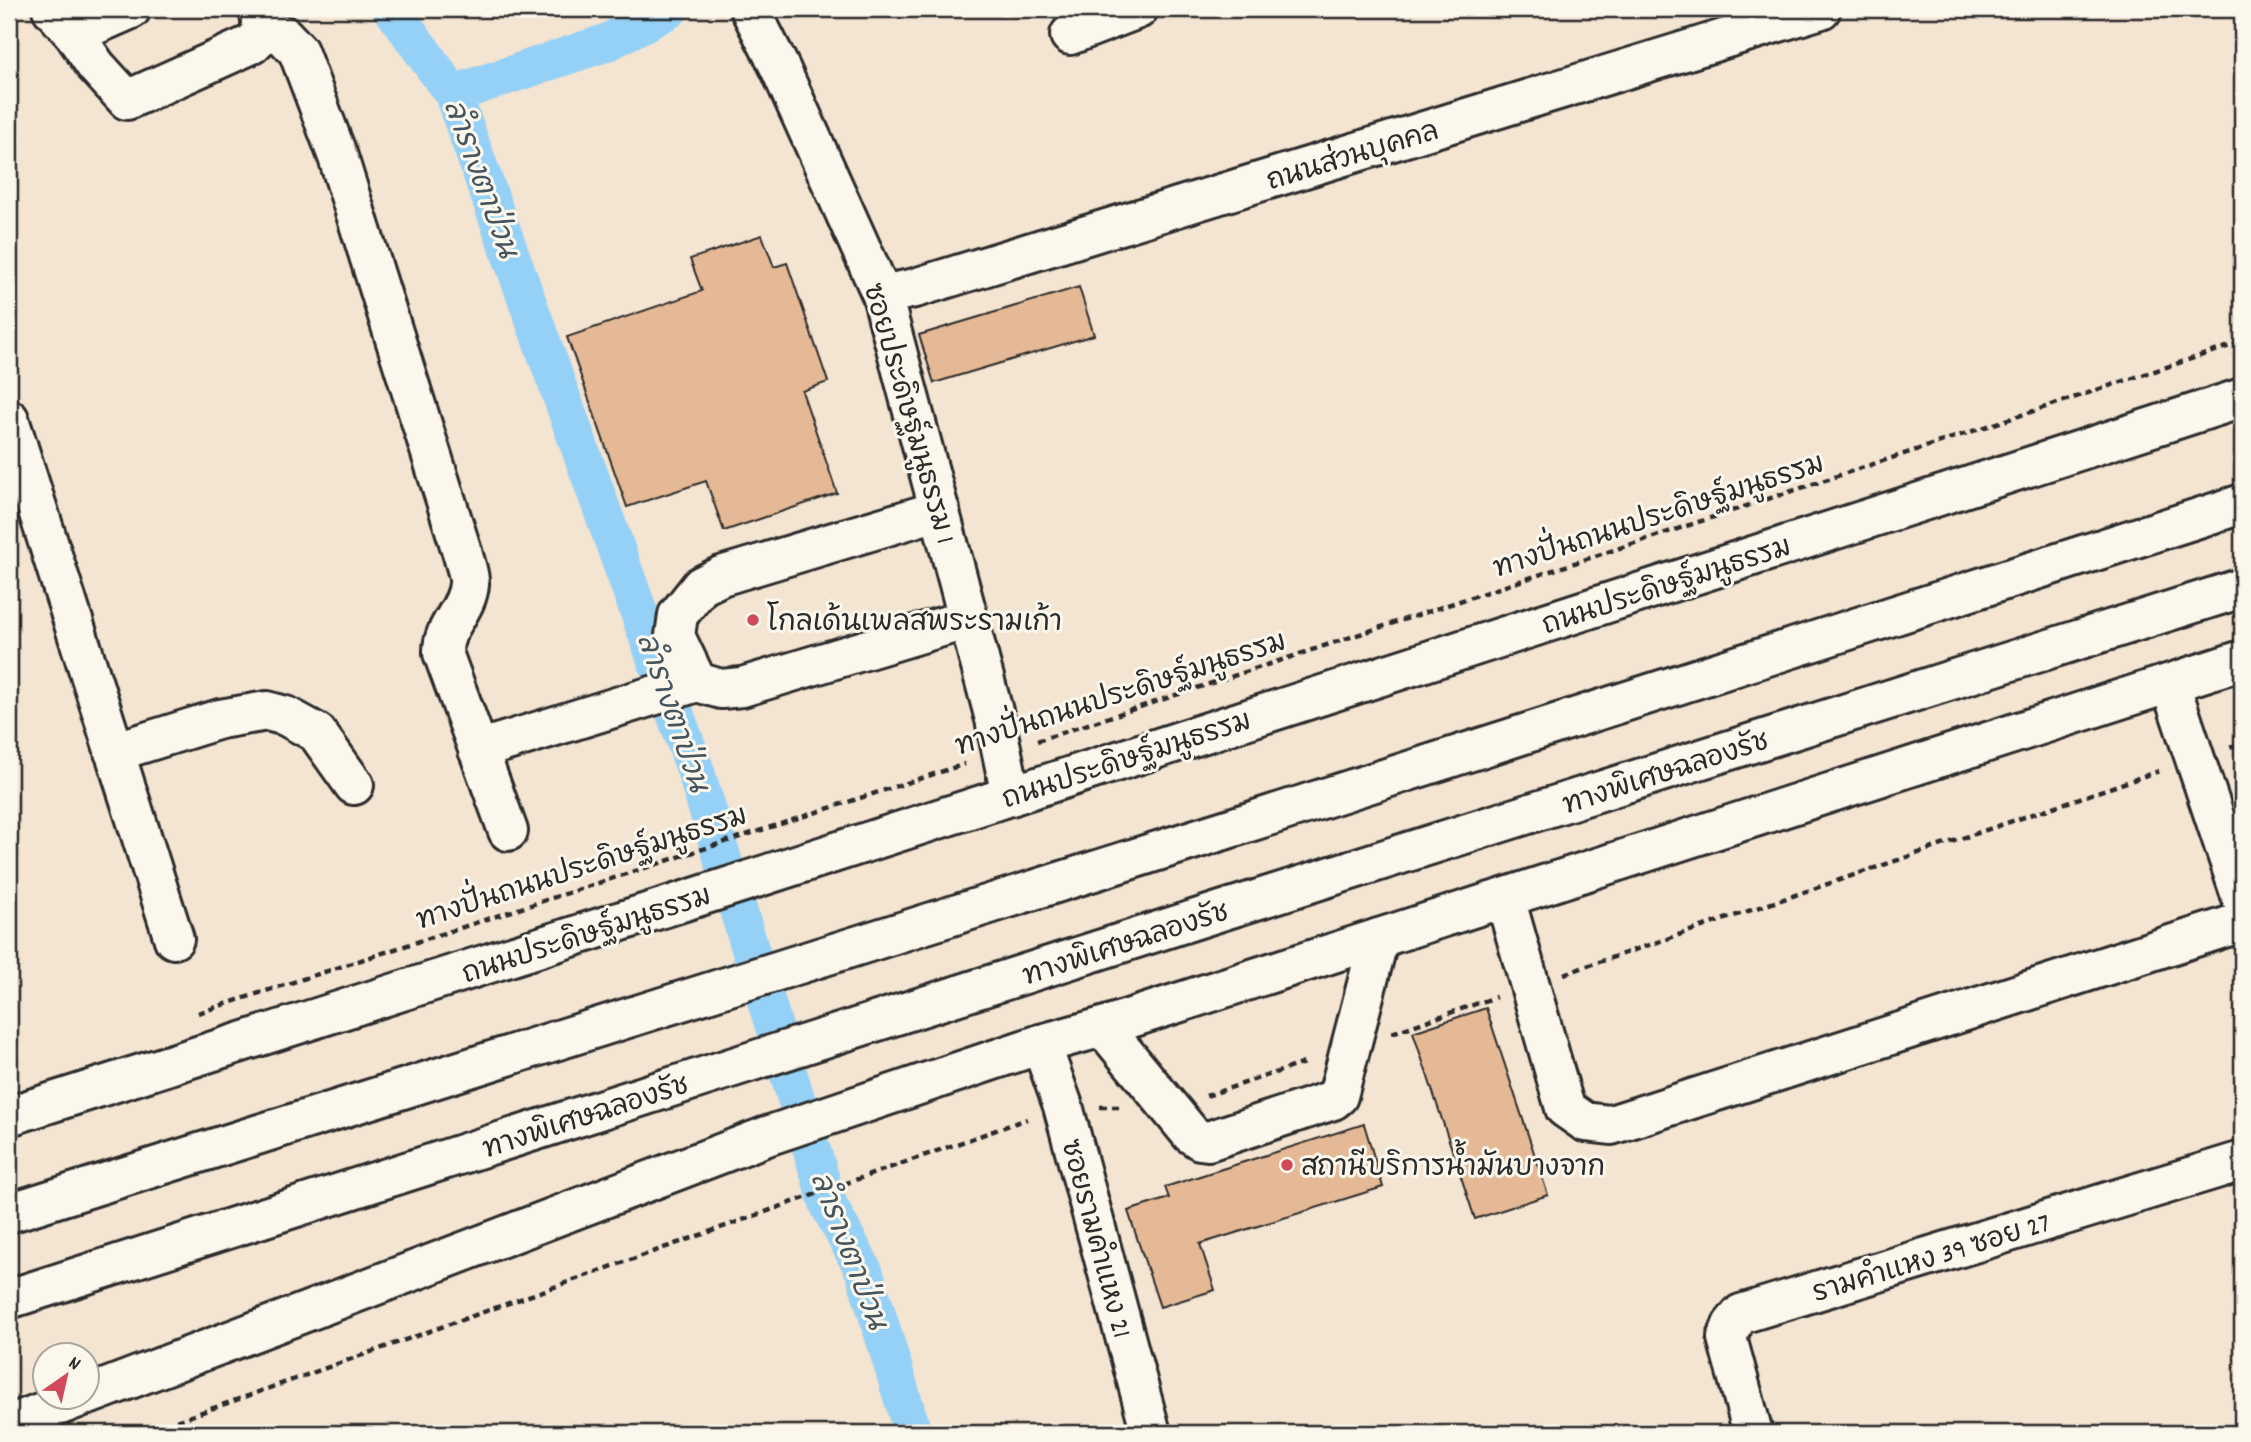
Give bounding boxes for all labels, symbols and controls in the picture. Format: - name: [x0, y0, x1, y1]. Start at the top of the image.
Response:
- water label: ลำรางตาป่วน: [429, 94, 529, 267]
- street label: ถนนส่วนบุคคล: [1262, 111, 1444, 204]
- street label: ซอยประดิษฐ์มนูธรรม 1: [850, 278, 966, 549]
- street label: ทางปั่นถนนประดิษฐ์มนูธรรม: [1486, 437, 1830, 591]
- street label: ถนนประดิษฐ์มนูธรรม: [1537, 526, 1797, 648]
- place label: โกลเด้นเพลสพระรามเก้า: [767, 601, 1062, 645]
- marker: โกลเด้นเพลสพระรามเก้า: [745, 612, 761, 628]
- street label: ทางปั่นถนนประดิษฐ์มนูธรรม: [950, 623, 1290, 761]
- water label: ลำรางตาป่วน: [622, 628, 720, 801]
- street label: ถนนประดิษฐ์มนูธรรม: [997, 702, 1255, 814]
- street label: ทางพิเศษฉลองรัช: [1558, 723, 1775, 828]
- street label: ทางปั่นถนนประดิษฐ์มนูธรรม: [411, 797, 751, 935]
- street label: ถนนประดิษฐ์มนูธรรม: [457, 877, 715, 989]
- street label: ทางพิเศษฉลองรัช: [1018, 894, 1235, 999]
- street label: ทางพิเศษฉลองรัช: [478, 1067, 695, 1172]
- street label: ซอยรามคำแหง 21: [1047, 1135, 1142, 1343]
- place label: สถานีบริการน้ำมันบางจาก: [1301, 1139, 1605, 1190]
- marker: สถานีบริการน้ำมันบางจาก: [1279, 1157, 1295, 1173]
- water label: ลำรางตาป่วน: [796, 1166, 898, 1338]
- street label: รามคำแหง 39 ซอย 27: [1808, 1203, 2056, 1316]
- north arrow: [32, 1340, 102, 1410]
- text: N: [62, 1351, 85, 1379]

